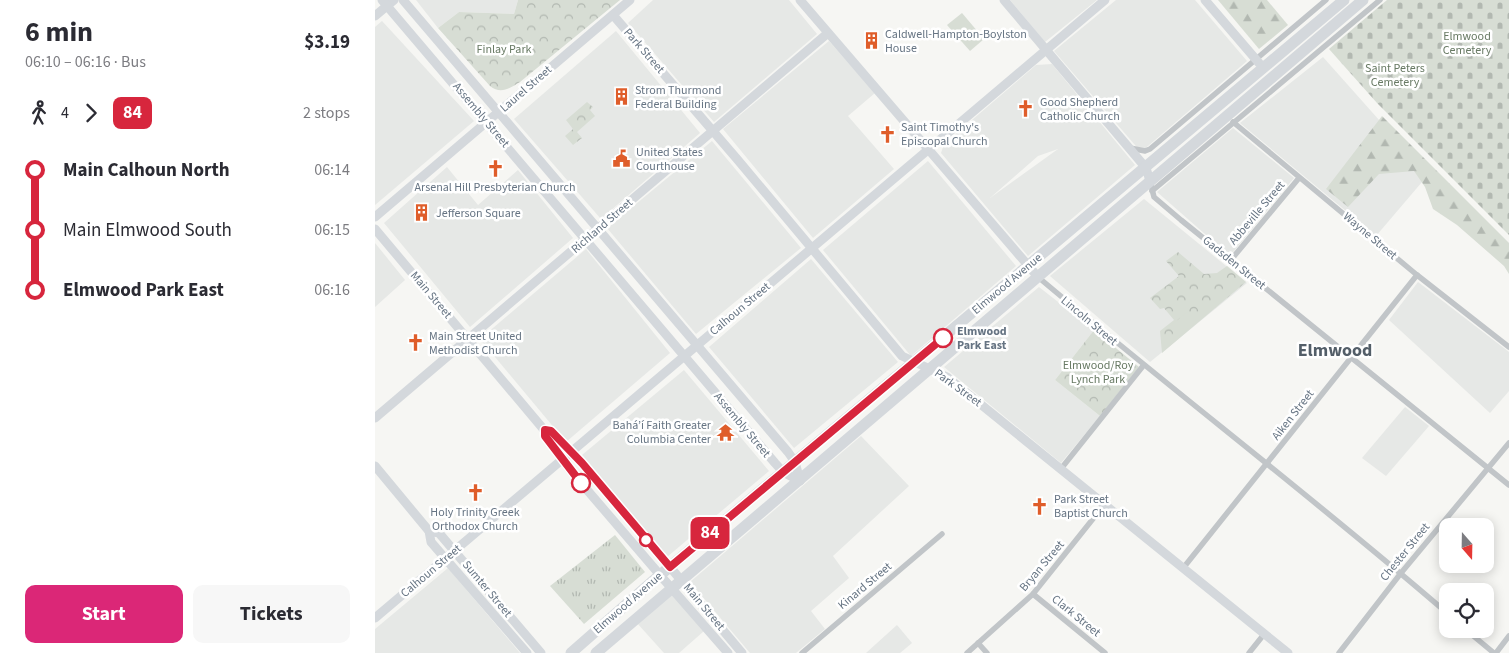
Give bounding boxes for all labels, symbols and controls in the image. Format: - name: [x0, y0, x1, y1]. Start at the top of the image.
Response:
- text: 6 min: [25, 12, 93, 52]
- street label: Park Street: [620, 25, 668, 77]
- place label: Caldwell-Hampton-Boylston House: [885, 26, 1027, 57]
- park label: Elmwood Cemetery: [1443, 28, 1492, 59]
- text: $3.19: [304, 29, 350, 56]
- building icon: Caldwell-Hampton-Boylston House: [861, 31, 881, 51]
- park label: Finlay Park: [477, 41, 532, 58]
- text: 06:10 – 06:16 · Bus: [25, 51, 146, 73]
- park label: Saint Peters Cemetery: [1365, 60, 1425, 91]
- street label: Laurel Street: [496, 62, 556, 116]
- street label: Assembly Street: [449, 79, 513, 151]
- place label: Strom Thurmond Federal Building: [635, 82, 721, 113]
- building icon: Strom Thurmond Federal Building: [611, 87, 631, 107]
- place label: Good Shepherd Catholic Church: [1040, 94, 1120, 125]
- icon: walk: [25, 99, 53, 127]
- icon: forward: [77, 99, 105, 127]
- church icon: Good Shepherd Catholic Church: [1016, 99, 1036, 119]
- text: 84: [123, 100, 142, 125]
- text: 4: [61, 102, 69, 124]
- text: 2 stops: [303, 102, 350, 124]
- place label: Saint Timothy's Episcopal Church: [901, 119, 988, 150]
- church icon: Saint Timothy's Episcopal Church: [877, 124, 897, 144]
- place label: United States Courthouse: [636, 144, 703, 175]
- public building icon: United States Courthouse: [612, 149, 632, 169]
- text: Main Calhoun North: [63, 157, 230, 184]
- church icon: Arsenal Hill Presbyterian Church: [485, 158, 505, 178]
- text: 06:14: [314, 159, 350, 181]
- street label: Abbeville Street: [1225, 177, 1289, 249]
- place label: Arsenal Hill Presbyterian Church: [415, 179, 575, 196]
- street label: Richland Street: [568, 194, 636, 258]
- building icon: Jefferson Square: [412, 203, 432, 223]
- place label: Jefferson Square: [436, 205, 521, 222]
- street label: Wayne Street: [1339, 208, 1401, 264]
- text: Main Elmwood South: [63, 217, 232, 244]
- text: 06:15: [314, 219, 350, 241]
- street label: Gadsden Street: [1199, 232, 1269, 294]
- street label: Elmwood Avenue: [968, 250, 1046, 318]
- street label: Main Street: [406, 268, 456, 322]
- text: Elmwood Park East: [63, 277, 224, 304]
- text: 06:16: [314, 279, 350, 301]
- street label: Calhoun Street: [706, 279, 774, 339]
- street label: Lincoln Street: [1057, 292, 1121, 350]
- place label: Elmwood Park East: [957, 323, 1007, 354]
- place label: Main Street United Methodist Church: [429, 328, 522, 359]
- marker: Elmwood Park East: [933, 328, 953, 348]
- church icon: Main Street United Methodist Church: [405, 333, 425, 353]
- district label: Elmwood: [1298, 338, 1372, 363]
- park label: Elmwood/Roy Lynch Park: [1063, 357, 1134, 388]
- street label: Park Street: [931, 365, 985, 411]
- street label: Aiken Street: [1268, 386, 1318, 444]
- street label: Assembly Street: [710, 389, 774, 461]
- place label: Bahá’í Faith Greater Columbia Center: [613, 417, 712, 448]
- temple icon: Bahá’í Faith Greater Columbia Center: [715, 422, 735, 442]
- unlabelled marker: [571, 473, 591, 493]
- church icon: Holy Trinity Greek Orthodox Church: [465, 483, 485, 503]
- place label: Park Street Baptist Church: [1054, 491, 1128, 522]
- church icon: Park Street Baptist Church: [1030, 496, 1050, 516]
- place label: Holy Trinity Greek Orthodox Church: [430, 504, 520, 535]
- line badge: 84: [687, 517, 733, 549]
- north arrow: [1439, 518, 1494, 572]
- map controls: [1439, 518, 1494, 638]
- street label: Chester Street: [1376, 519, 1434, 585]
- text: 84: [700, 520, 720, 545]
- unlabelled marker: [639, 533, 653, 547]
- street label: Bryan Street: [1016, 537, 1068, 595]
- street label: Calhoun Street: [397, 541, 465, 601]
- street label: Sumter Street: [458, 557, 516, 621]
- street label: Kinard Street: [834, 558, 896, 614]
- street label: Elmwood Avenue: [590, 568, 666, 638]
- street label: Main Street: [679, 580, 729, 634]
- button: locate: [1439, 583, 1494, 638]
- button: Start: [25, 585, 183, 643]
- button: Tickets: [193, 585, 350, 643]
- street label: Clark Street: [1048, 591, 1104, 641]

